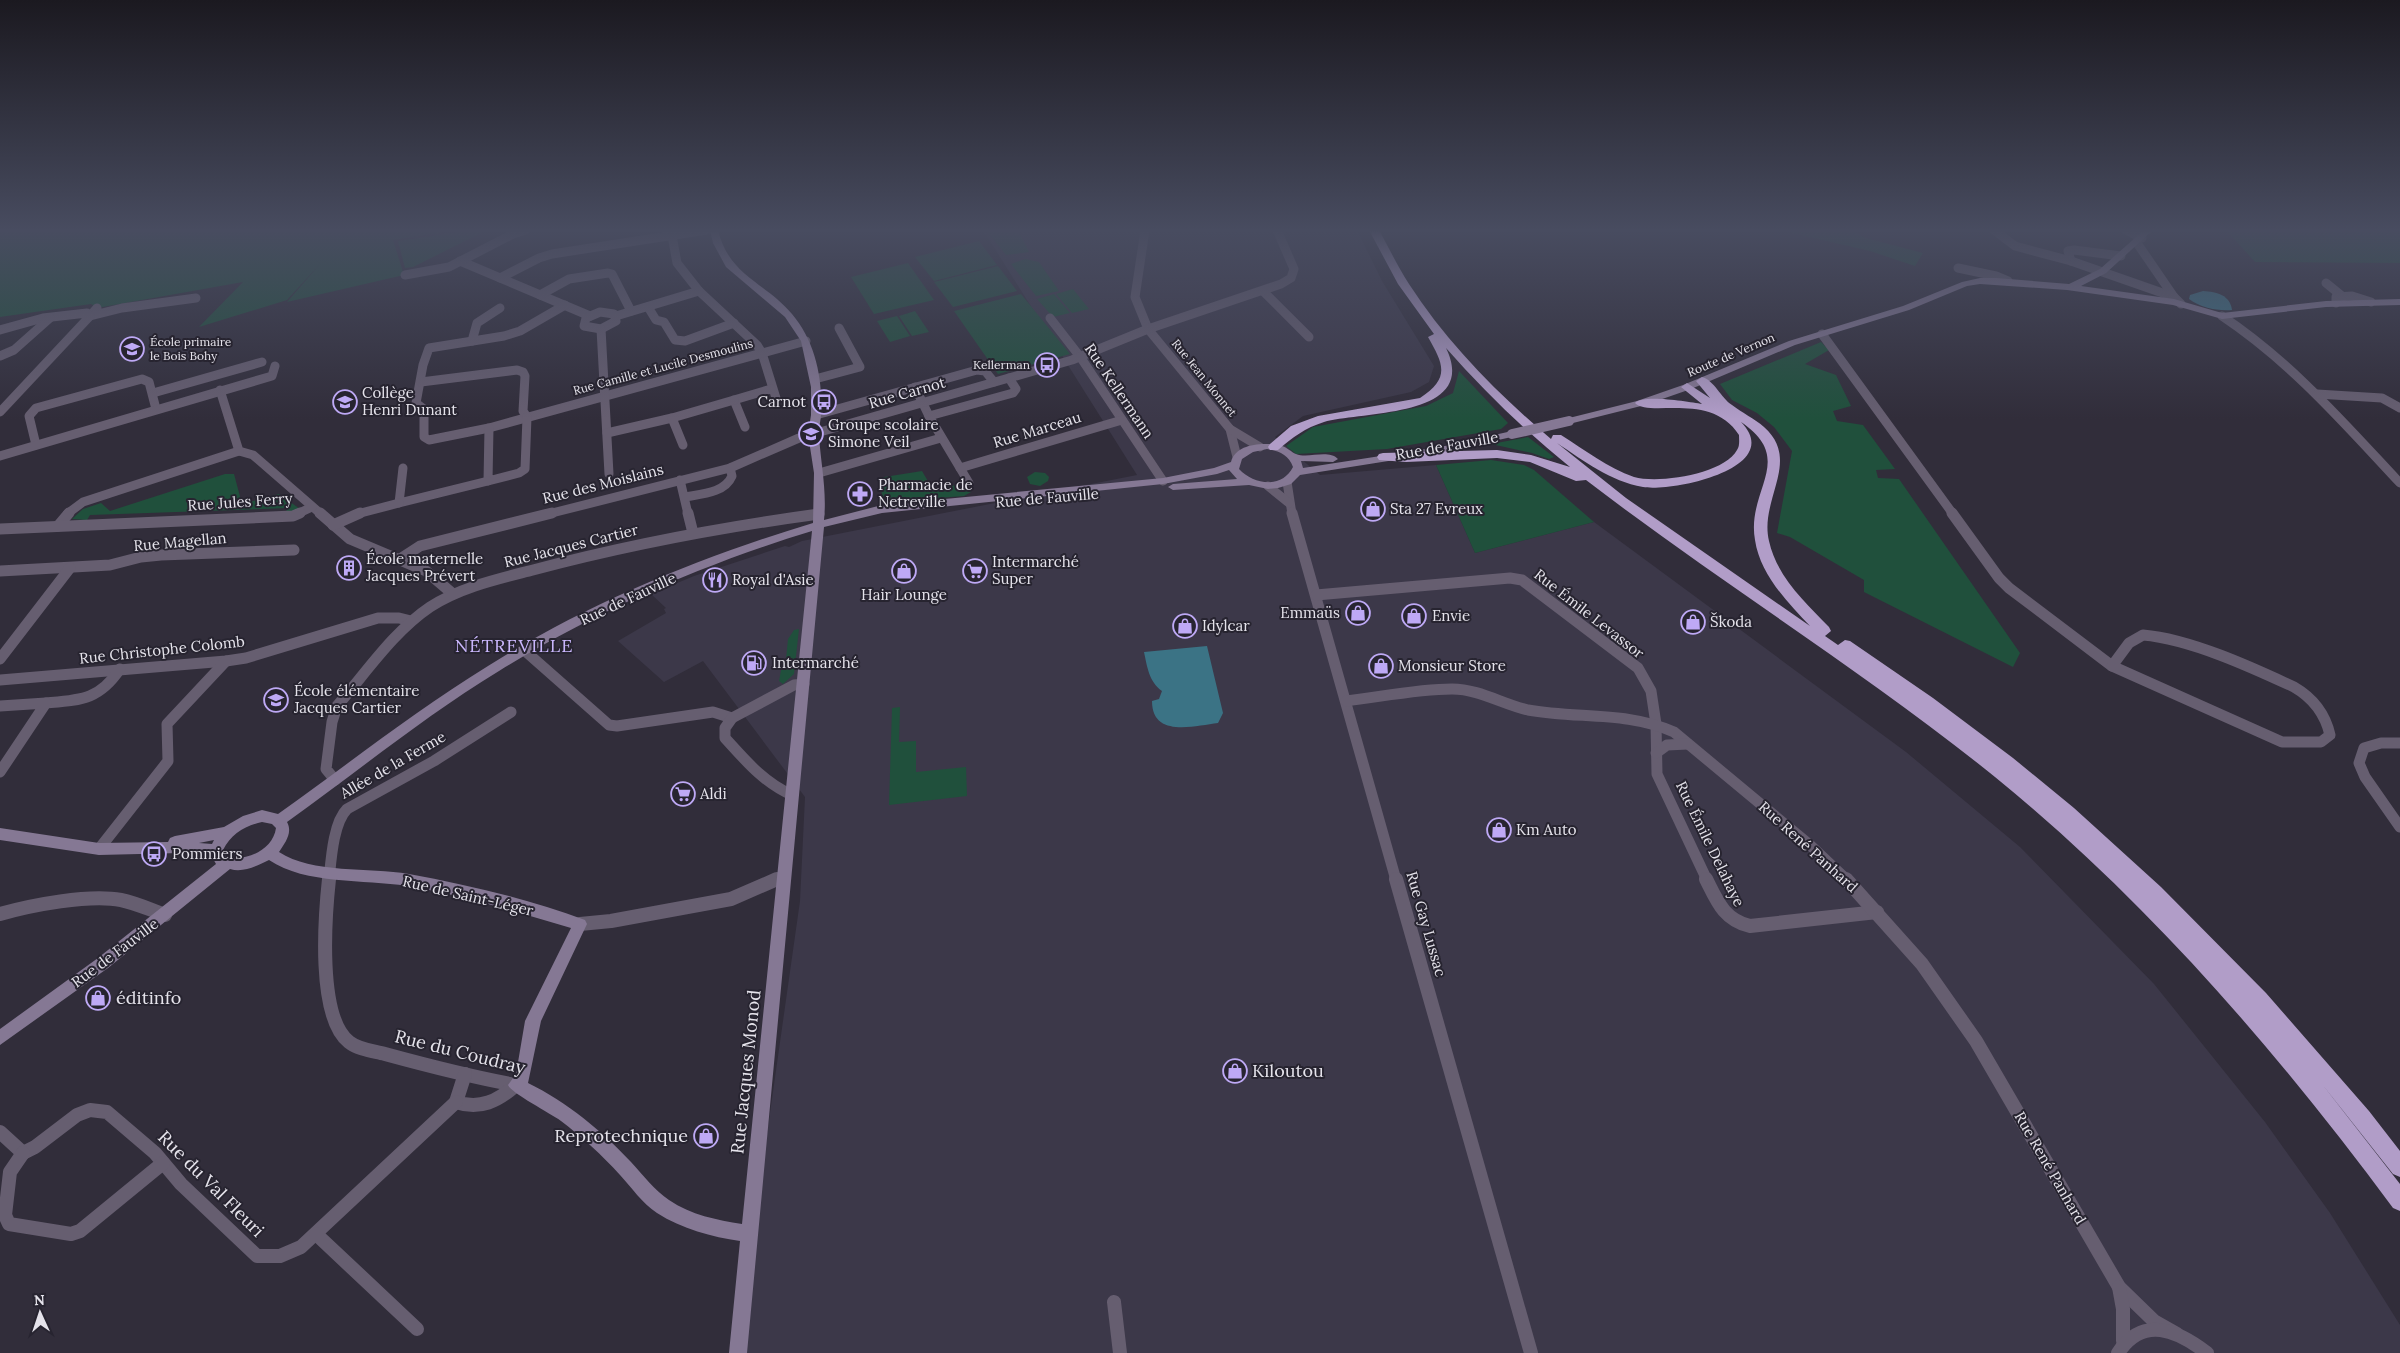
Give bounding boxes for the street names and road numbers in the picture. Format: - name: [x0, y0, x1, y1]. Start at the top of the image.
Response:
- street label: Route de Vernon: [1685, 329, 1777, 380]
- street label: Rue Camille et Lucile Desmoulins: [571, 335, 755, 398]
- street label: Rue Jean Monnet: [1169, 336, 1240, 420]
- street label: Rue Kellermann: [1081, 340, 1158, 442]
- street label: Rue Carnot: [866, 372, 948, 413]
- street label: Rue Marceau: [991, 407, 1083, 452]
- street label: Rue de Fauville: [1394, 427, 1500, 464]
- street label: Rue des Moislains: [540, 459, 665, 508]
- street label: Rue de Fauville: [994, 484, 1099, 511]
- street label: Rue Jules Ferry: [187, 488, 293, 515]
- street label: Rue Jacques Cartier: [502, 520, 640, 571]
- street label: Rue Magellan: [133, 528, 227, 555]
- street label: Rue Émile Levassor: [1530, 565, 1649, 663]
- street label: Rue de Fauville: [577, 568, 679, 629]
- street label: Rue Christophe Colomb: [78, 631, 246, 668]
- street label: Allée de la Ferme: [336, 727, 449, 803]
- street label: Rue Émile Delahaye: [1672, 778, 1749, 910]
- street label: Rue René Panhard: [1755, 797, 1862, 896]
- street label: Rue Gay Lussac: [1402, 869, 1451, 979]
- street label: Rue de Saint-Léger: [401, 871, 536, 920]
- street label: Rue de Fauville: [68, 914, 162, 991]
- street label: Rue Jacques Monod: [725, 989, 766, 1155]
- street label: Rue du Coudray: [392, 1024, 528, 1079]
- street label: Rue René Panhard: [2010, 1108, 2090, 1228]
- street label: Rue du Val Fleuri: [153, 1126, 269, 1242]

